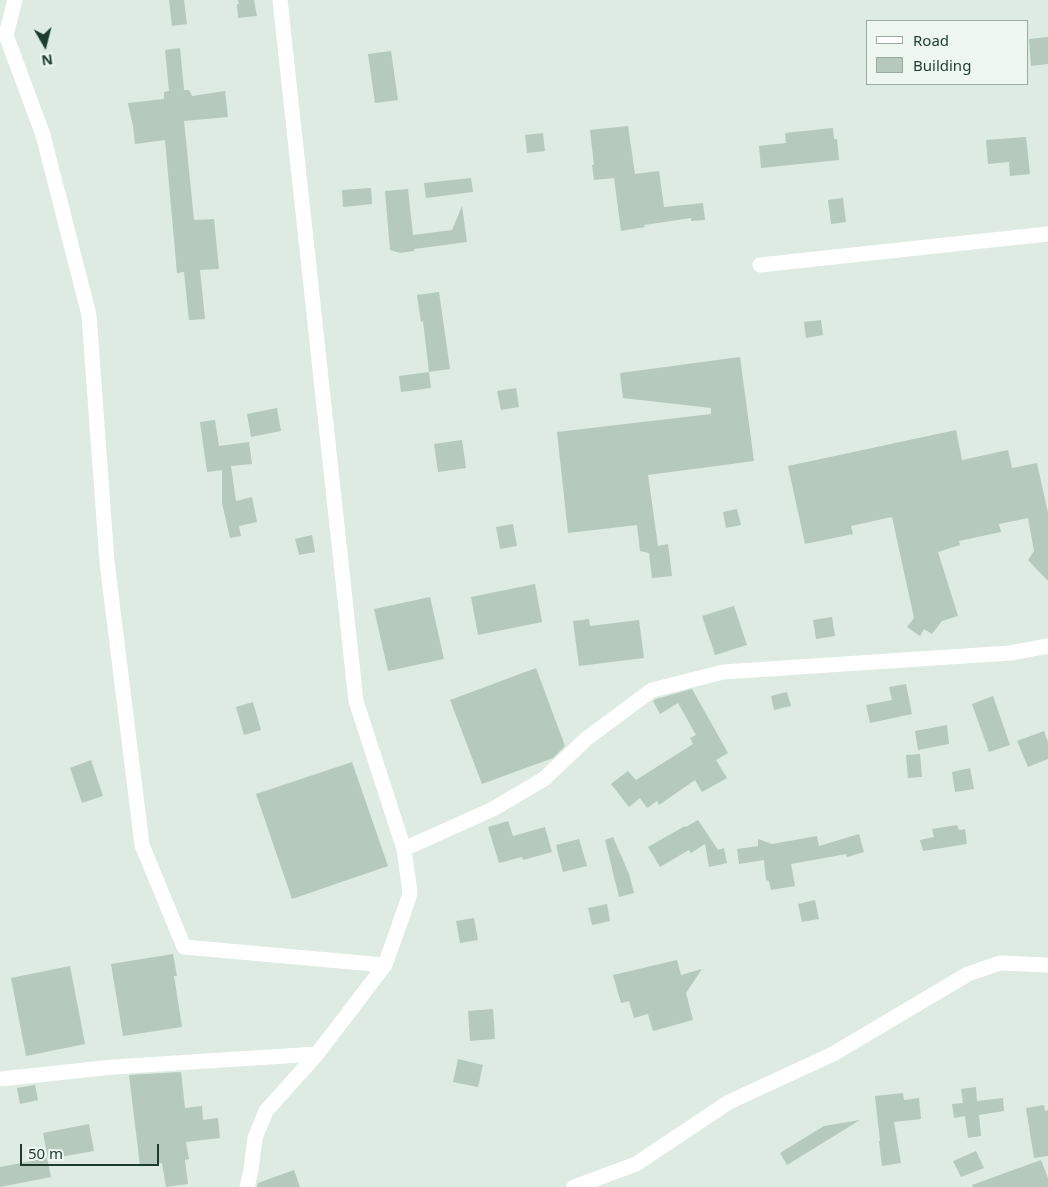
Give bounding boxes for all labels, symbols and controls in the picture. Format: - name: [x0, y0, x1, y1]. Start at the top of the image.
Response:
- north arrow: [20, 20, 70, 70]
- legend: [866, 20, 1028, 85]
- text: Road: [913, 30, 949, 50]
- text: N: [40, 50, 54, 71]
- text: Building: [913, 55, 971, 75]
- scale bar: [22, 1134, 161, 1166]
- text: 50 m: [28, 1143, 63, 1163]

